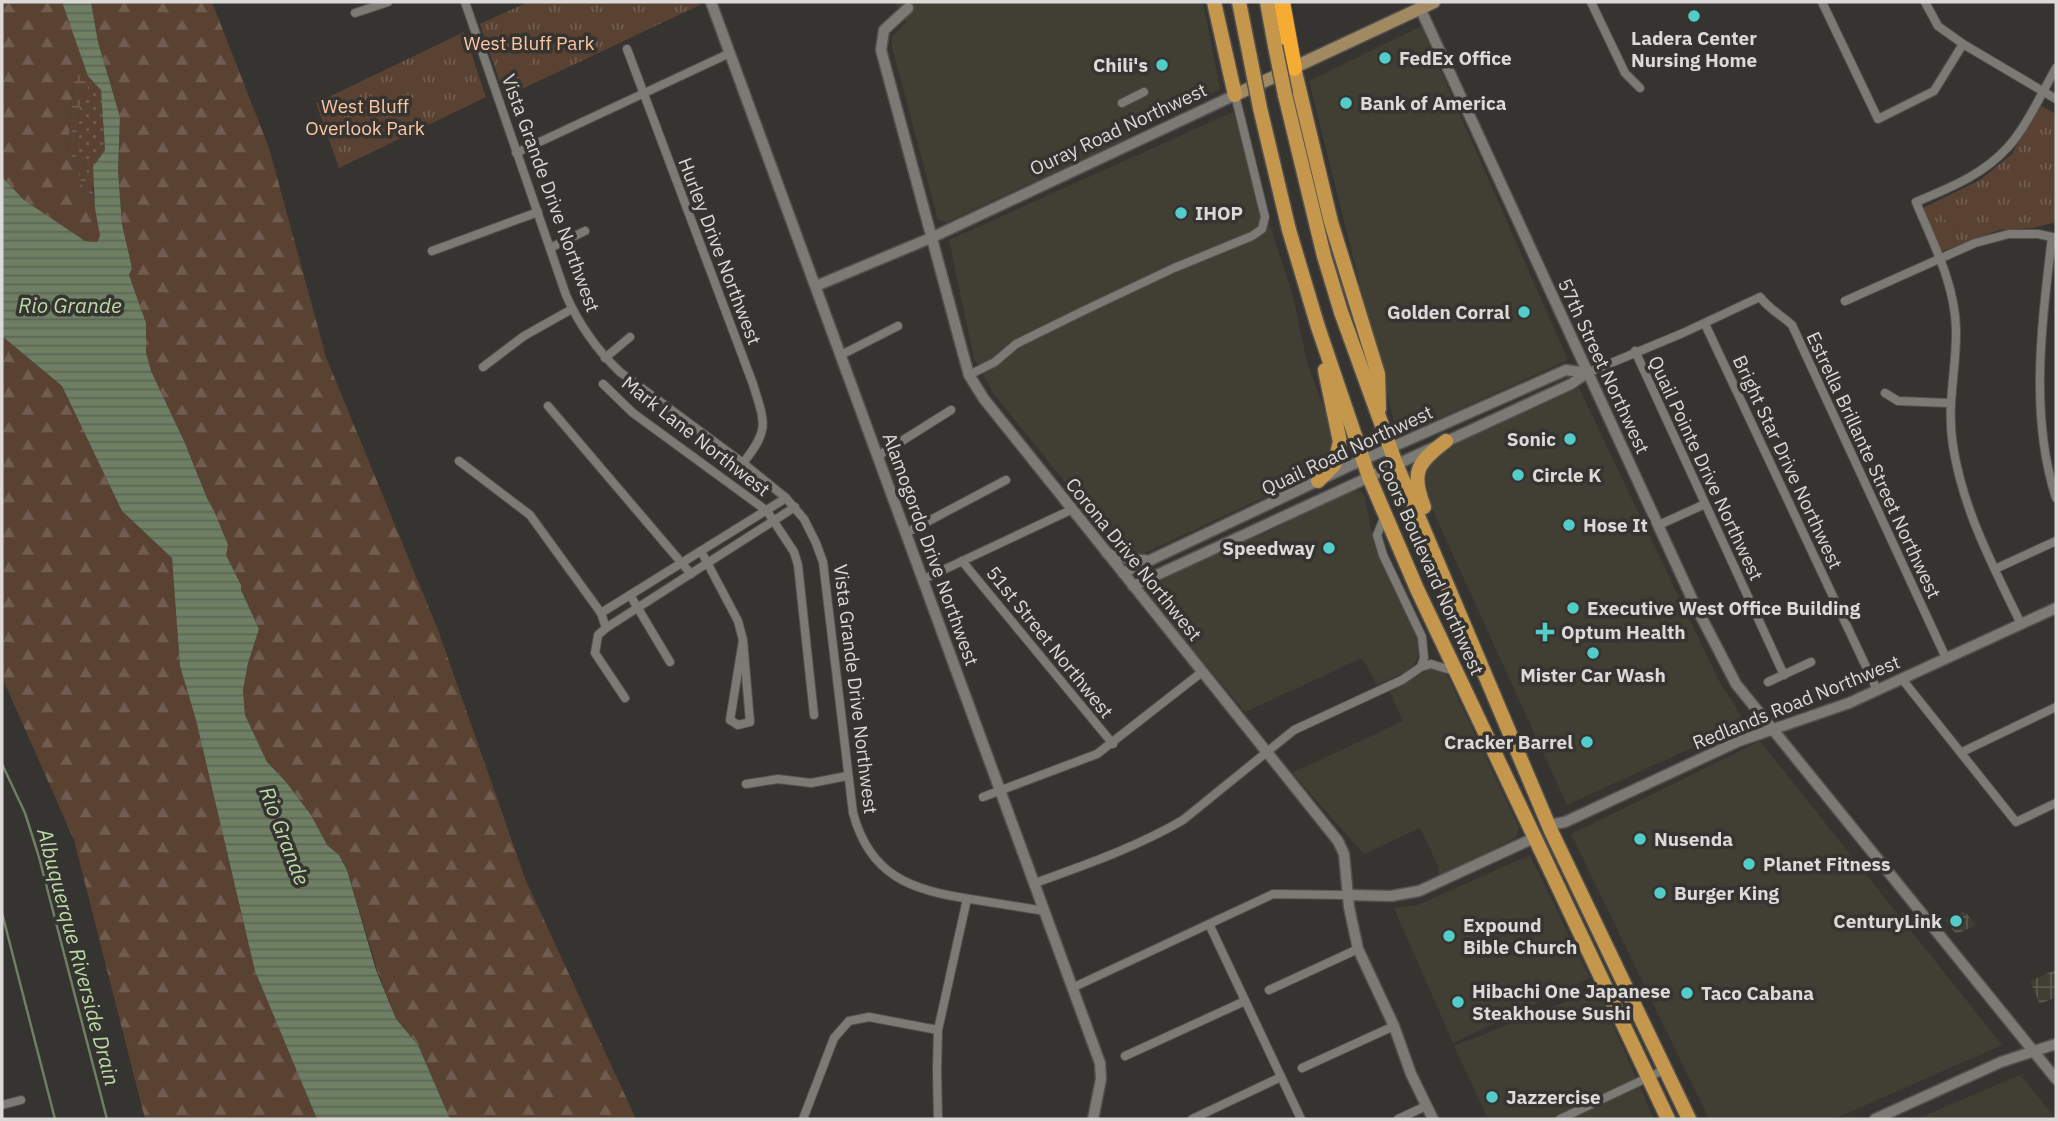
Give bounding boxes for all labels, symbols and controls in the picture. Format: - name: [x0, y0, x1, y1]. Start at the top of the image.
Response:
- marker: Ladera Center Nursing Home: [1686, 8, 1702, 24]
- place label: Ladera Center Nursing Home: [1631, 26, 1757, 72]
- park label: West Bluff Park: [464, 31, 594, 55]
- place label: FedEx Office: [1399, 46, 1512, 70]
- marker: FedEx Office: [1377, 50, 1393, 66]
- place label: Chili's: [1093, 53, 1148, 77]
- marker: Chili's: [1154, 57, 1170, 73]
- street label: Vista Grande Drive Northwest: [497, 71, 605, 315]
- street label: Ouray Road Northwest: [1026, 77, 1210, 181]
- place label: Bank of America: [1360, 91, 1507, 115]
- park label: West Bluff Overlook Park: [305, 94, 425, 140]
- marker: Bank of America: [1338, 95, 1354, 111]
- street label: Hurley Drive Northwest: [673, 154, 767, 348]
- place label: IHOP: [1195, 201, 1243, 225]
- marker: IHOP: [1173, 205, 1189, 221]
- street label: 57th Street Northwest: [1553, 275, 1655, 457]
- water label: Rio Grande: [18, 291, 122, 319]
- place label: Golden Corral: [1387, 300, 1510, 324]
- marker: Golden Corral: [1516, 304, 1532, 320]
- street label: Estrella Brillante Street Northwest: [1801, 328, 1947, 602]
- street label: Bright Star Drive Northwest: [1728, 351, 1848, 573]
- street label: Quail Pointe Drive Northwest: [1643, 352, 1769, 584]
- street label: Mark Lane Northwest: [617, 371, 775, 501]
- street label: Quail Road Northwest: [1258, 400, 1436, 500]
- place label: Sonic: [1507, 427, 1556, 451]
- street label: Alamogordo Drive Northwest: [878, 429, 984, 669]
- marker: Sonic: [1562, 431, 1578, 447]
- street label: Coors Boulevard Northwest: [1372, 455, 1490, 679]
- place label: Circle K: [1532, 463, 1601, 487]
- marker: Circle K: [1510, 467, 1526, 483]
- street label: Corona Drive Northwest: [1061, 473, 1207, 645]
- place label: Hose It: [1583, 513, 1648, 537]
- marker: Hose It: [1561, 517, 1577, 533]
- place label: Speedway: [1222, 536, 1316, 560]
- marker: Speedway: [1321, 540, 1337, 556]
- street label: 51st Street Northwest: [981, 561, 1119, 723]
- street label: Vista Grande Drive Northwest: [829, 563, 883, 815]
- place label: Executive West Office Building: [1587, 596, 1861, 620]
- marker: Executive West Office Building: [1565, 600, 1581, 616]
- place label: Optum Health: [1561, 620, 1686, 644]
- marker: Optum Health: [1535, 622, 1555, 642]
- marker: Mister Car Wash: [1585, 645, 1601, 661]
- street label: Redlands Road Northwest: [1689, 649, 1903, 755]
- place label: Mister Car Wash: [1520, 663, 1666, 687]
- place label: Cracker Barrel: [1444, 730, 1573, 754]
- marker: Cracker Barrel: [1579, 734, 1595, 750]
- water label: Rio Grande: [253, 782, 317, 889]
- water label: Albuquerque Riverside Drain: [31, 824, 127, 1088]
- place label: Nusenda: [1654, 827, 1733, 851]
- marker: Nusenda: [1632, 831, 1648, 847]
- place label: Planet Fitness: [1763, 852, 1891, 876]
- marker: Planet Fitness: [1741, 856, 1757, 872]
- place label: Burger King: [1674, 881, 1780, 905]
- marker: Burger King: [1652, 885, 1668, 901]
- place label: CenturyLink: [1833, 909, 1942, 933]
- place label: Expound Bible Church: [1463, 913, 1577, 959]
- marker: CenturyLink: [1948, 913, 1964, 929]
- marker: Expound Bible Church: [1441, 928, 1457, 944]
- place label: Hibachi One Japanese Steakhouse Sushi: [1472, 979, 1671, 1025]
- place label: Taco Cabana: [1701, 981, 1814, 1005]
- marker: Taco Cabana: [1679, 985, 1695, 1001]
- marker: Hibachi One Japanese Steakhouse Sushi: [1450, 994, 1466, 1010]
- place label: Jazzercise: [1506, 1085, 1601, 1109]
- marker: Jazzercise: [1484, 1089, 1500, 1105]

